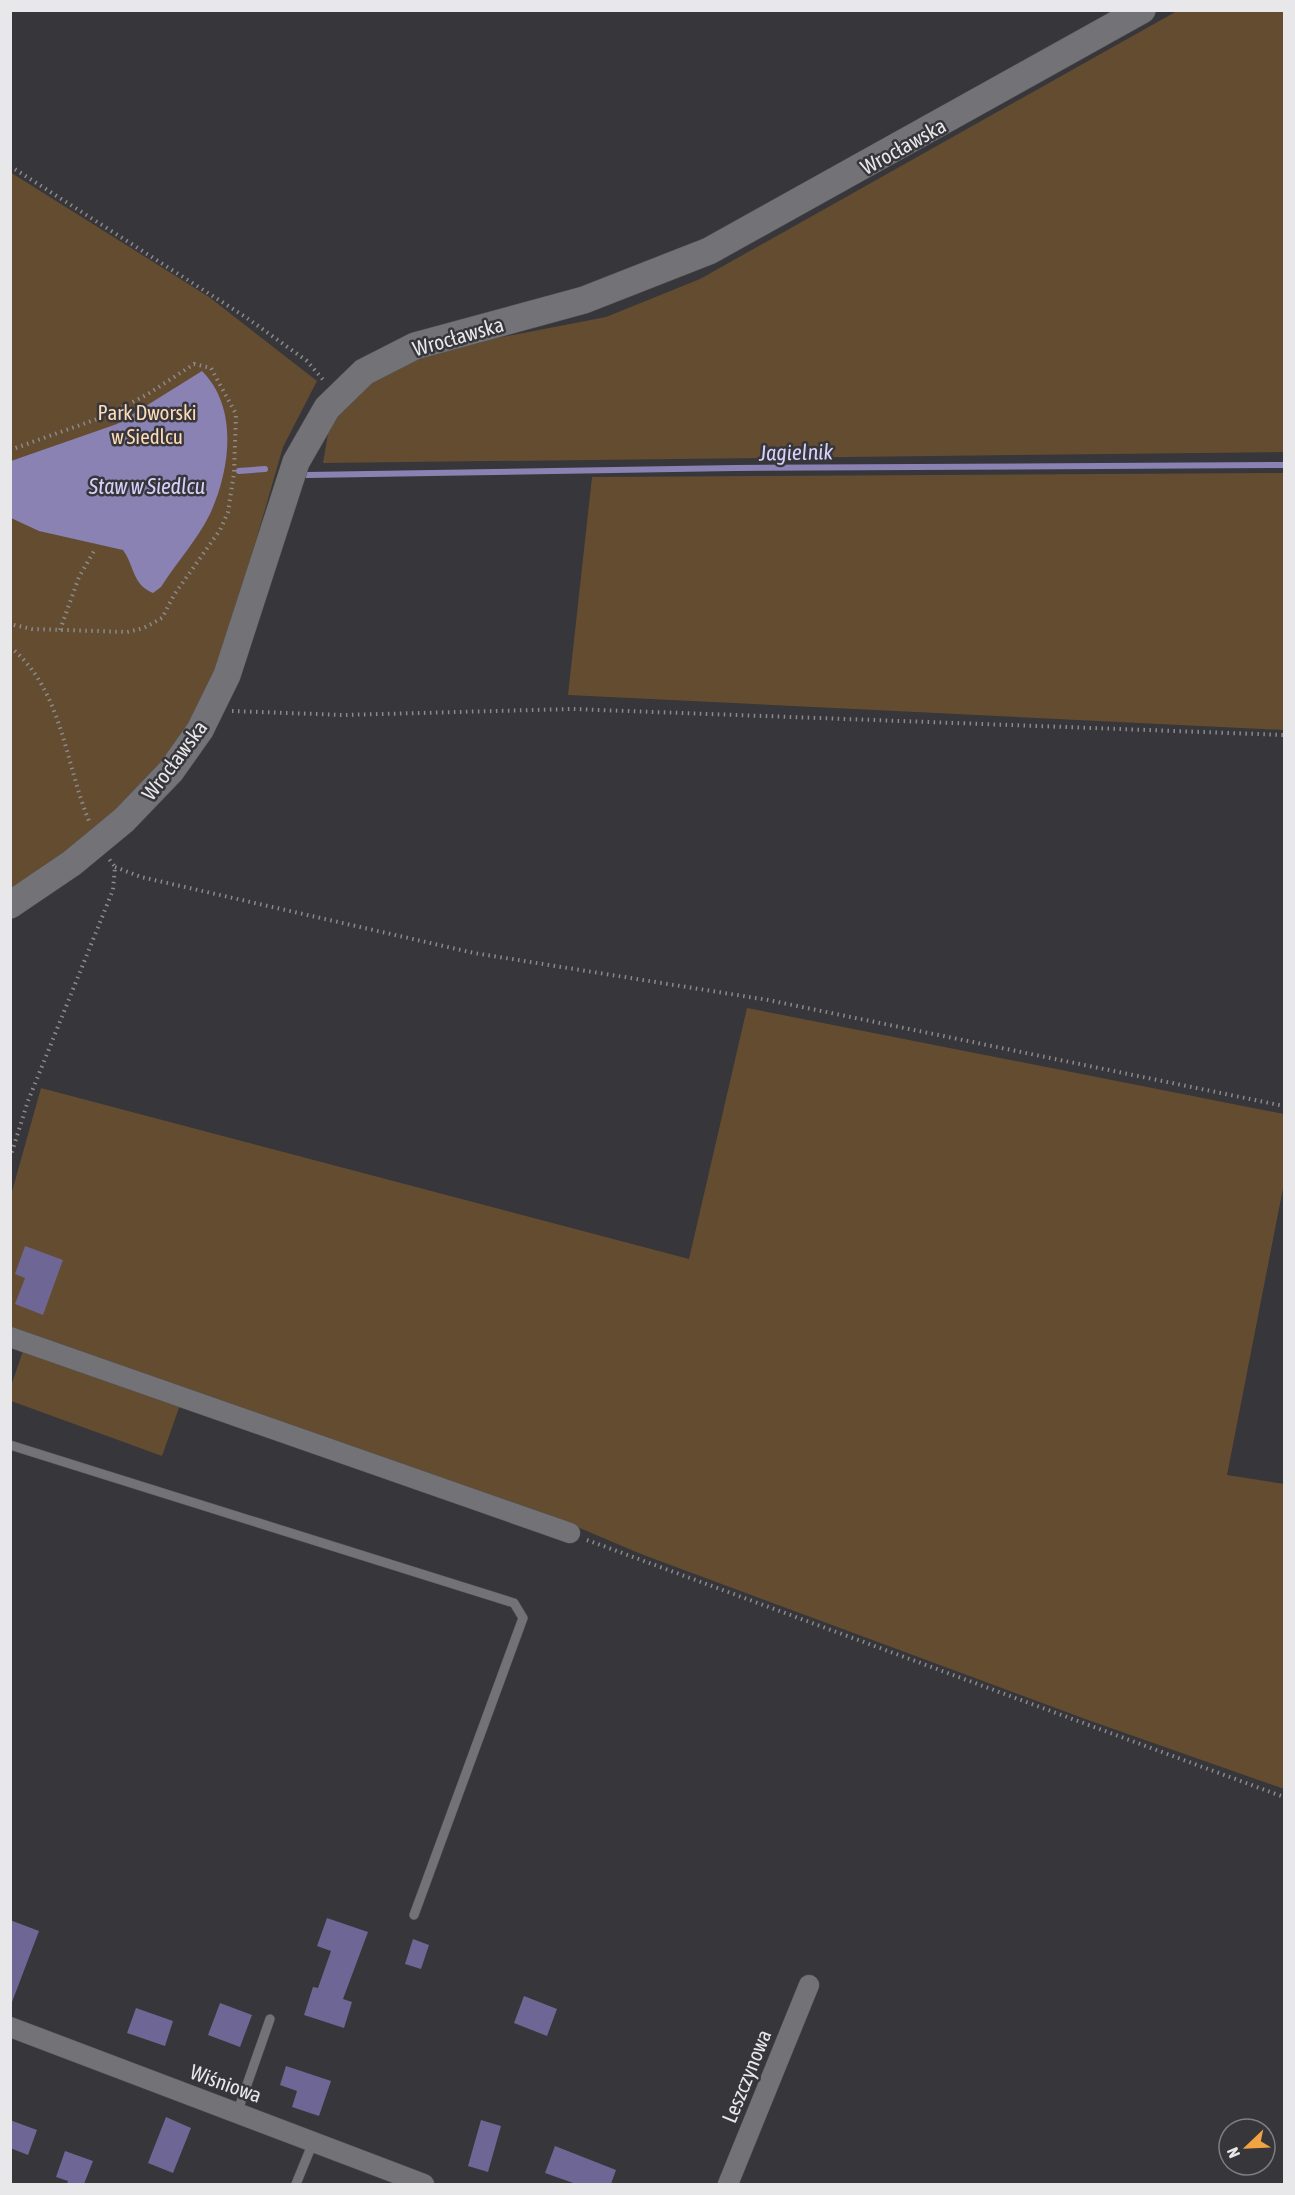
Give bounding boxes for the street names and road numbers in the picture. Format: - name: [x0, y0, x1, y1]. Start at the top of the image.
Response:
- street label: Wrocławska: [856, 113, 950, 179]
- street label: Wrocławska: [410, 312, 506, 360]
- street label: Wrocławska: [136, 715, 212, 805]
- street label: Leszczynowa: [716, 2026, 776, 2126]
- street label: Wiśniowa: [187, 2059, 265, 2107]

